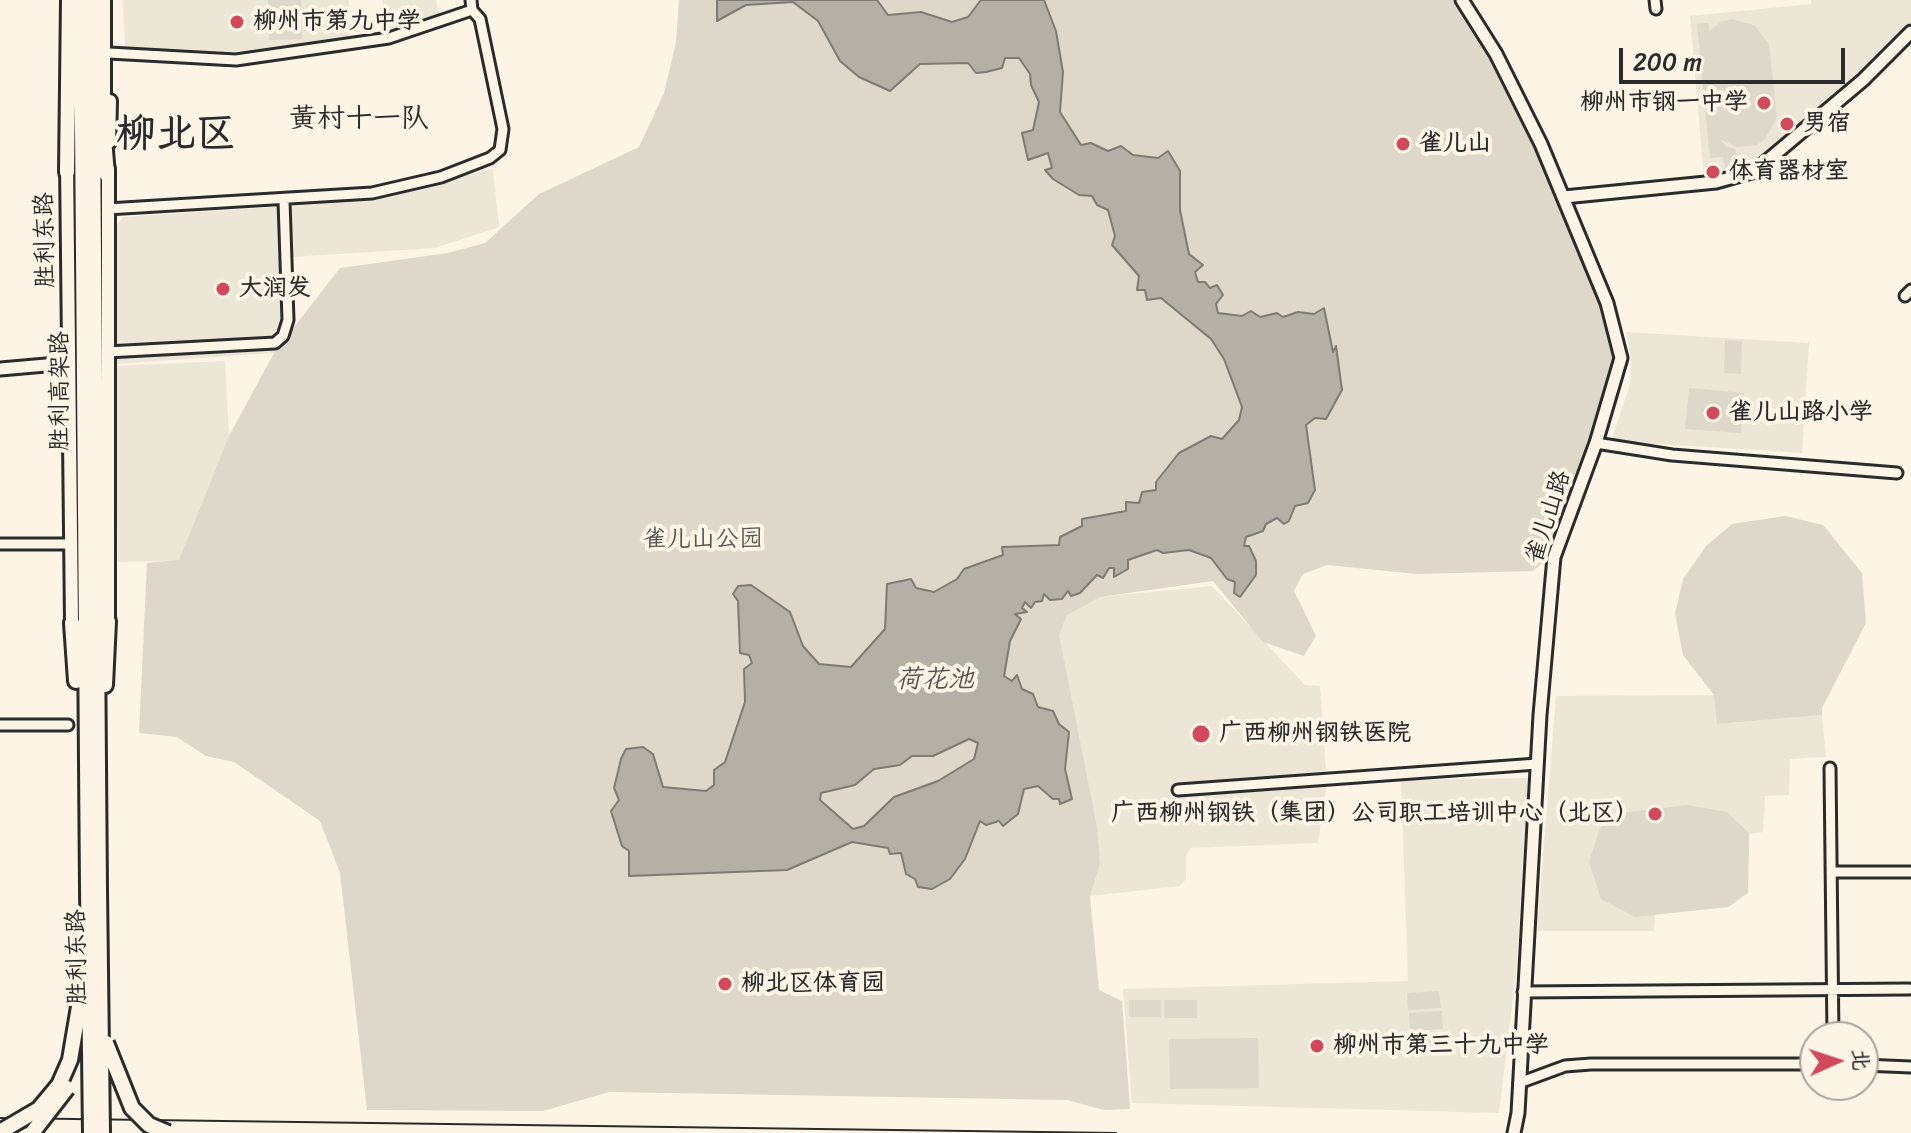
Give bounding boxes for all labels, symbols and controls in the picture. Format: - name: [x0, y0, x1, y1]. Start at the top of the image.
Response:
- place label: 柳州市第九中学: [253, 8, 421, 36]
- marker: 柳州市第九中学: [228, 13, 246, 31]
- scale bar: [1623, 32, 1849, 82]
- text: 200 m: [1633, 41, 1702, 83]
- place label: 柳州市钢一中学: [1580, 89, 1748, 117]
- marker: 柳州市钢一中学: [1755, 94, 1773, 112]
- district label: 黄村十一队: [289, 103, 429, 137]
- place label: 男宿: [1803, 110, 1851, 138]
- district label: 柳北区: [116, 112, 236, 160]
- marker: 男宿: [1778, 115, 1796, 133]
- place label: 雀儿山: [1419, 130, 1491, 158]
- marker: 雀儿山: [1394, 135, 1412, 153]
- place label: 体育器材室: [1729, 158, 1849, 186]
- marker: 体育器材室: [1704, 163, 1722, 181]
- street label: 胜利东路: [31, 192, 61, 288]
- place label: 大润发: [239, 275, 311, 303]
- marker: 大润发: [214, 280, 232, 298]
- street label: 胜利高架路: [47, 331, 75, 451]
- place label: 雀儿山路小学: [1729, 399, 1873, 427]
- marker: 雀儿山路小学: [1704, 404, 1722, 422]
- street label: 雀儿山路: [1520, 467, 1578, 567]
- park label: 雀儿山公园: [643, 526, 763, 554]
- water label: 荷花池: [896, 664, 974, 696]
- place label: 广西柳州钢铁医院: [1219, 720, 1411, 748]
- marker: 广西柳州钢铁医院: [1190, 723, 1212, 745]
- place label: 广西柳州钢铁（集团）公司职工培训中心（北区）: [1111, 800, 1639, 828]
- marker: 广西柳州钢铁（集团）公司职工培训中心（北区）: [1646, 805, 1664, 823]
- street label: 胜利东路: [63, 909, 93, 1005]
- place label: 柳北区体育园: [741, 970, 885, 998]
- marker: 柳北区体育园: [716, 975, 734, 993]
- north arrow: [1799, 1021, 1879, 1101]
- place label: 柳州市第三十九中学: [1333, 1032, 1549, 1060]
- marker: 柳州市第三十九中学: [1308, 1037, 1326, 1055]
- text: 北: [1841, 1048, 1882, 1072]

